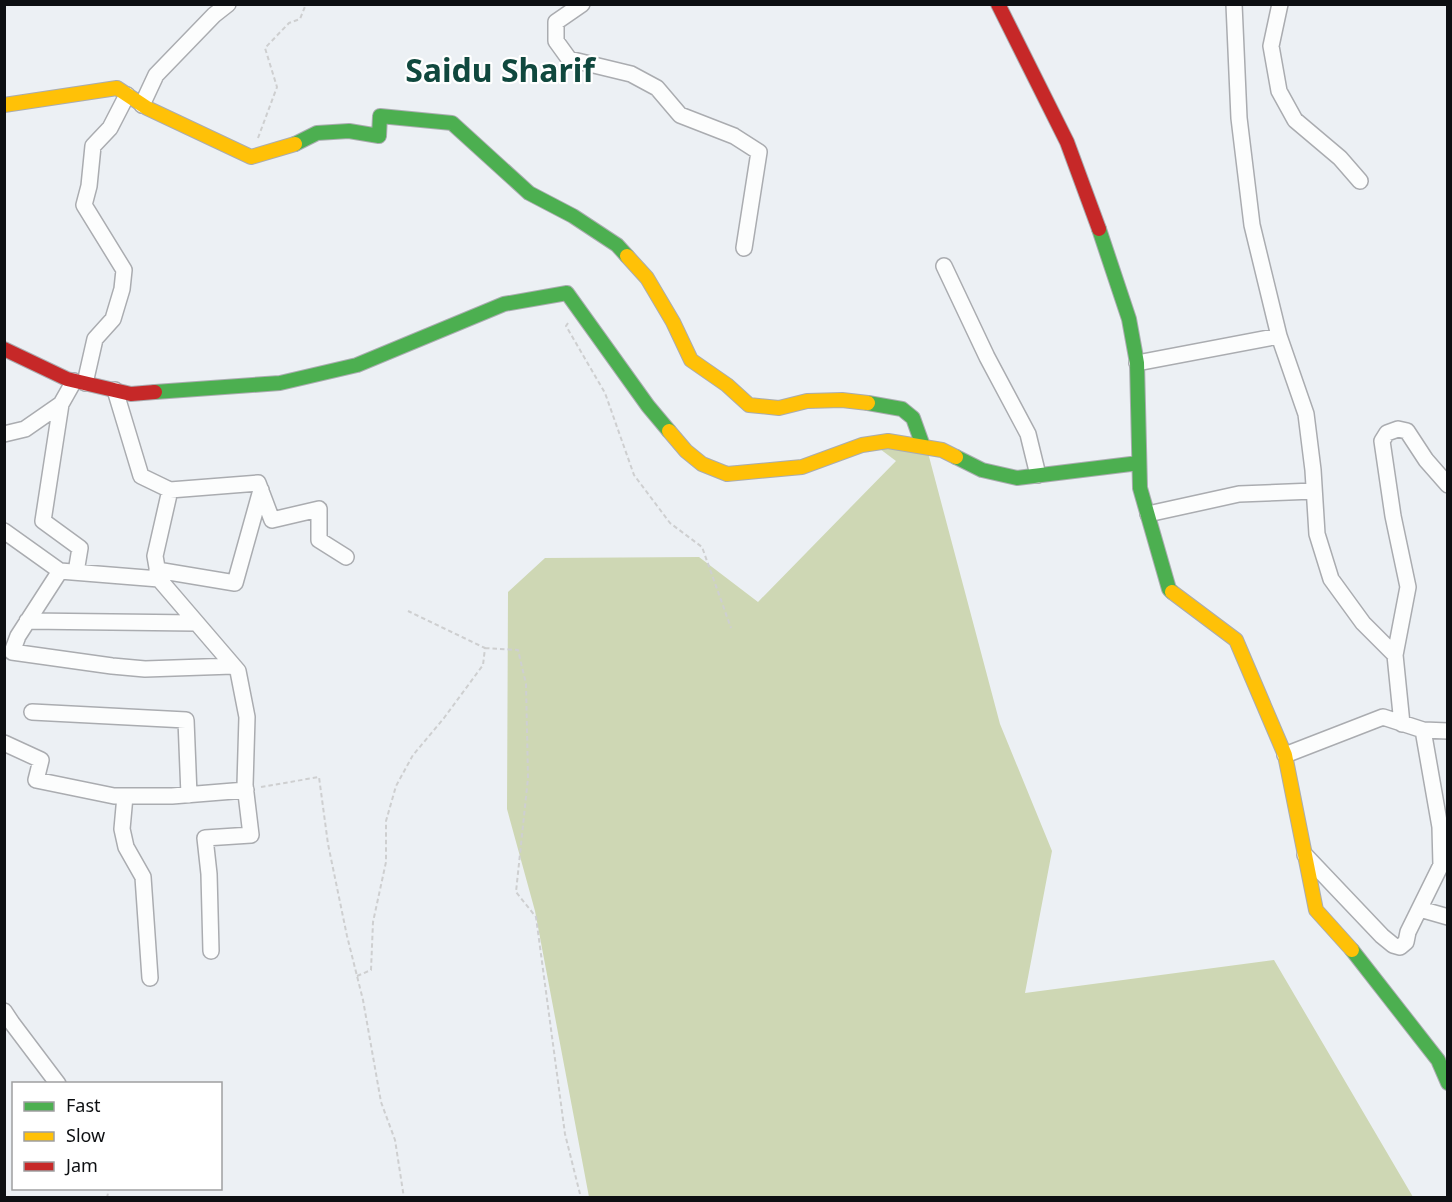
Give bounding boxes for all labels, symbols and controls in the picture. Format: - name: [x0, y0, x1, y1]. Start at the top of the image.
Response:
- district label: Saidu Sharif: [405, 48, 596, 91]
- legend: [12, 1082, 222, 1190]
- text: Fast: [66, 1093, 101, 1117]
- text: Slow: [66, 1123, 105, 1147]
- text: Jam: [64, 1153, 98, 1177]

